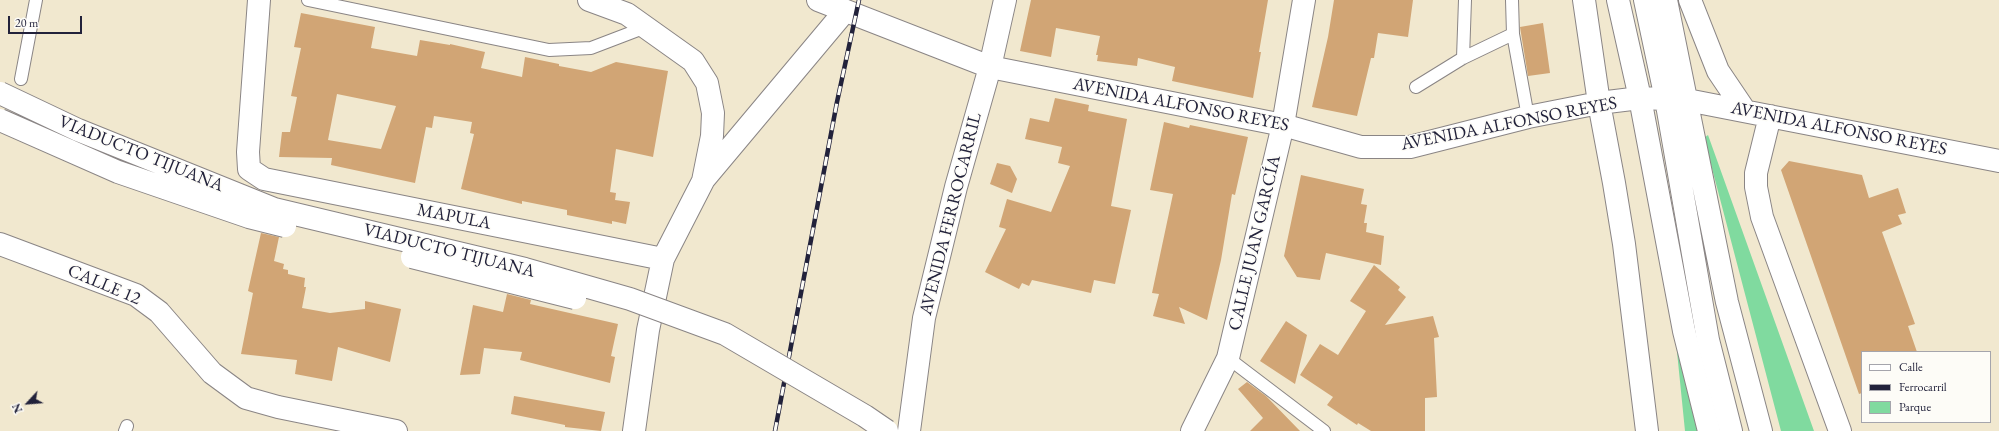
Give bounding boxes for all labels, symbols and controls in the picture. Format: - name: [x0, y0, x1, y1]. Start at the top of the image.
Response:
- scale bar: [10, 8, 84, 34]
- text: 20 m: [15, 15, 38, 31]
- street label: AVENIDA ALFONSO REYES: [1071, 73, 1291, 137]
- street label: AVENIDA ALFONSO REYES: [1399, 92, 1619, 156]
- street label: AVENIDA ALFONSO REYES: [1729, 97, 1949, 161]
- street label: AVENIDA FERROCARRIL: [915, 110, 987, 318]
- street label: VIADUCTO TIJUANA: [55, 111, 227, 197]
- street label: CALLE JUAN GARCÍA: [1224, 153, 1286, 333]
- street label: MAPULA: [415, 199, 493, 235]
- street label: VIADUCTO TIJUANA: [361, 219, 537, 283]
- street label: CALLE 12: [64, 260, 144, 310]
- legend: [1861, 351, 1991, 423]
- text: Calle: [1899, 359, 1923, 375]
- text: Ferrocarril: [1899, 379, 1947, 395]
- north arrow: [8, 383, 48, 423]
- text: Parque: [1899, 399, 1931, 415]
- text: N: [9, 401, 25, 415]

